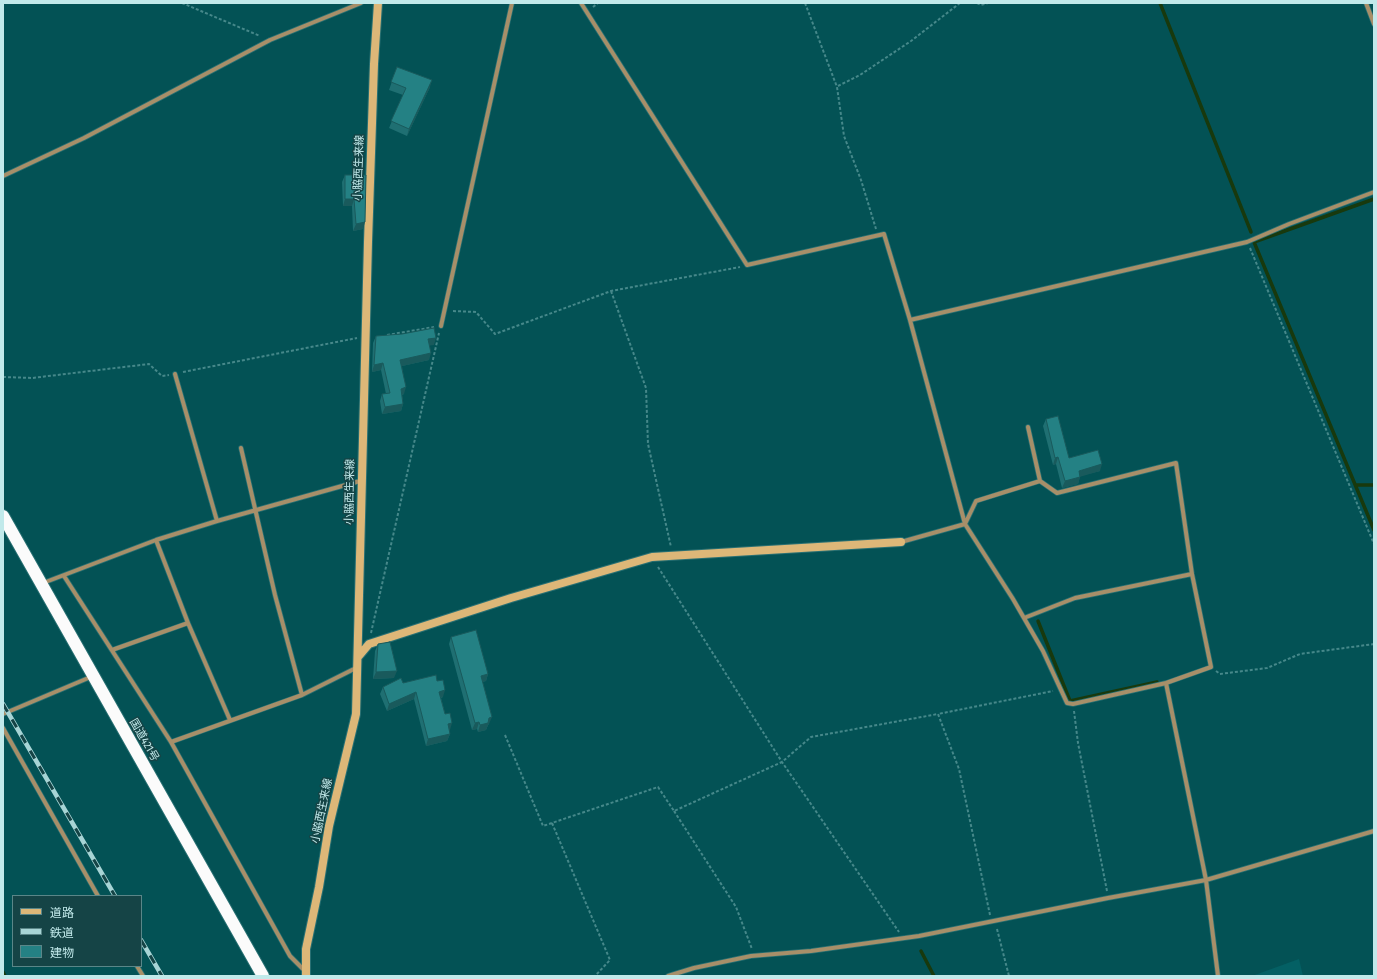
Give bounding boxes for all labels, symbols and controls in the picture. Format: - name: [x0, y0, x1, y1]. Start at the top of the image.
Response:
- street label: 小脇西生来線: [351, 135, 367, 201]
- street label: 小脇西生来線: [343, 459, 357, 525]
- street label: 国道421号: [127, 716, 161, 764]
- street label: 小脇西生来線: [309, 777, 335, 845]
- legend: [12, 895, 142, 967]
- text: 道路: [50, 906, 74, 920]
- text: 鉄道: [50, 926, 74, 940]
- text: 建物: [50, 946, 74, 960]

